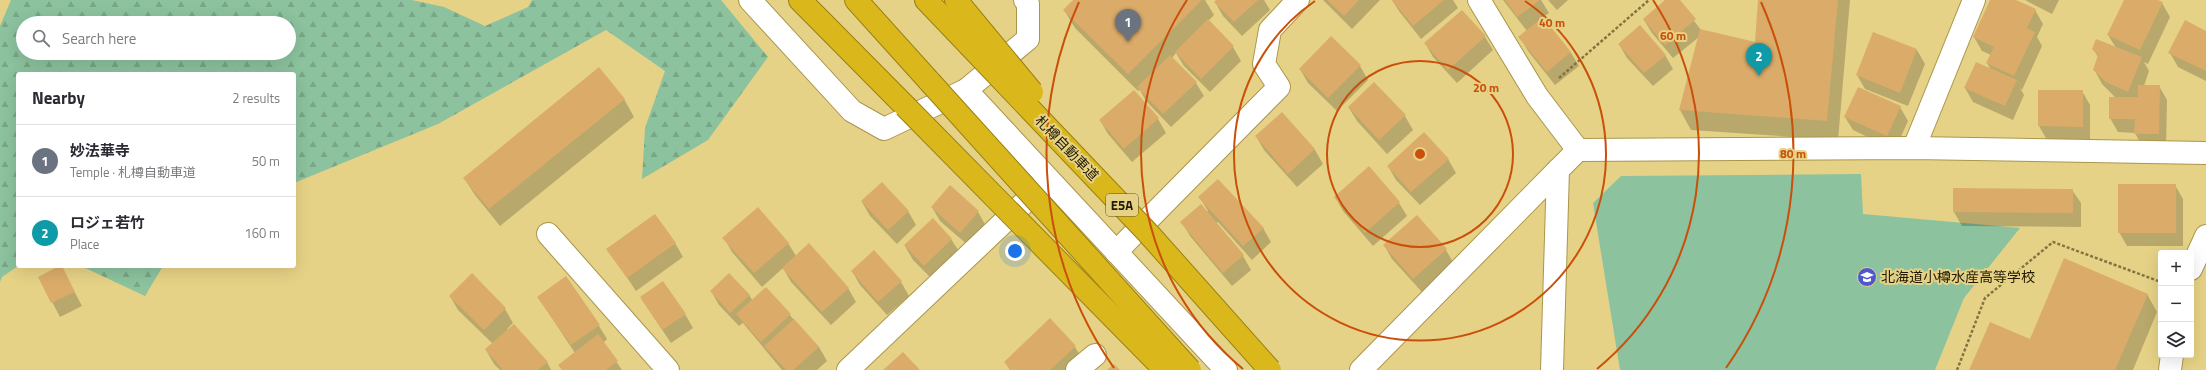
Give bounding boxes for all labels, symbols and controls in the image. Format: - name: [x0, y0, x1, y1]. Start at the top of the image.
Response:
- pin: 1: [1115, 9, 1141, 42]
- text: 40 m: [1539, 13, 1565, 32]
- search box: [16, 16, 296, 60]
- text: 60 m: [1660, 26, 1686, 45]
- icon: search: [30, 27, 52, 49]
- text: Search here: [62, 27, 136, 50]
- pin: 2: [1746, 43, 1772, 76]
- text: 20 m: [1473, 78, 1499, 97]
- text: Nearby: [32, 85, 85, 111]
- text: 2 results: [232, 88, 280, 108]
- street label: 札樽自動車道: [1031, 110, 1104, 185]
- text: 妙法華寺: [70, 139, 130, 162]
- text: 80 m: [1780, 144, 1806, 163]
- centre of rings: [1413, 147, 1427, 161]
- text: 1: [41, 151, 49, 171]
- text: 50 m: [252, 151, 280, 171]
- text: Temple · 札樽自動車道: [70, 162, 196, 182]
- road number: E5A: [1106, 194, 1138, 216]
- text: ロジェ若竹: [70, 211, 145, 234]
- text: 2: [41, 223, 49, 243]
- text: 160 m: [244, 223, 280, 243]
- text: Place: [70, 234, 99, 254]
- your location: [1005, 241, 1025, 261]
- map controls: [2158, 250, 2194, 358]
- button: +: [2158, 250, 2194, 286]
- school or university icon: 北海道小樽水産高等学校: [1856, 266, 1878, 288]
- place label: 北海道小樽水産高等学校: [1881, 266, 2035, 287]
- button: −: [2158, 286, 2194, 322]
- button: layers: [2158, 322, 2194, 358]

